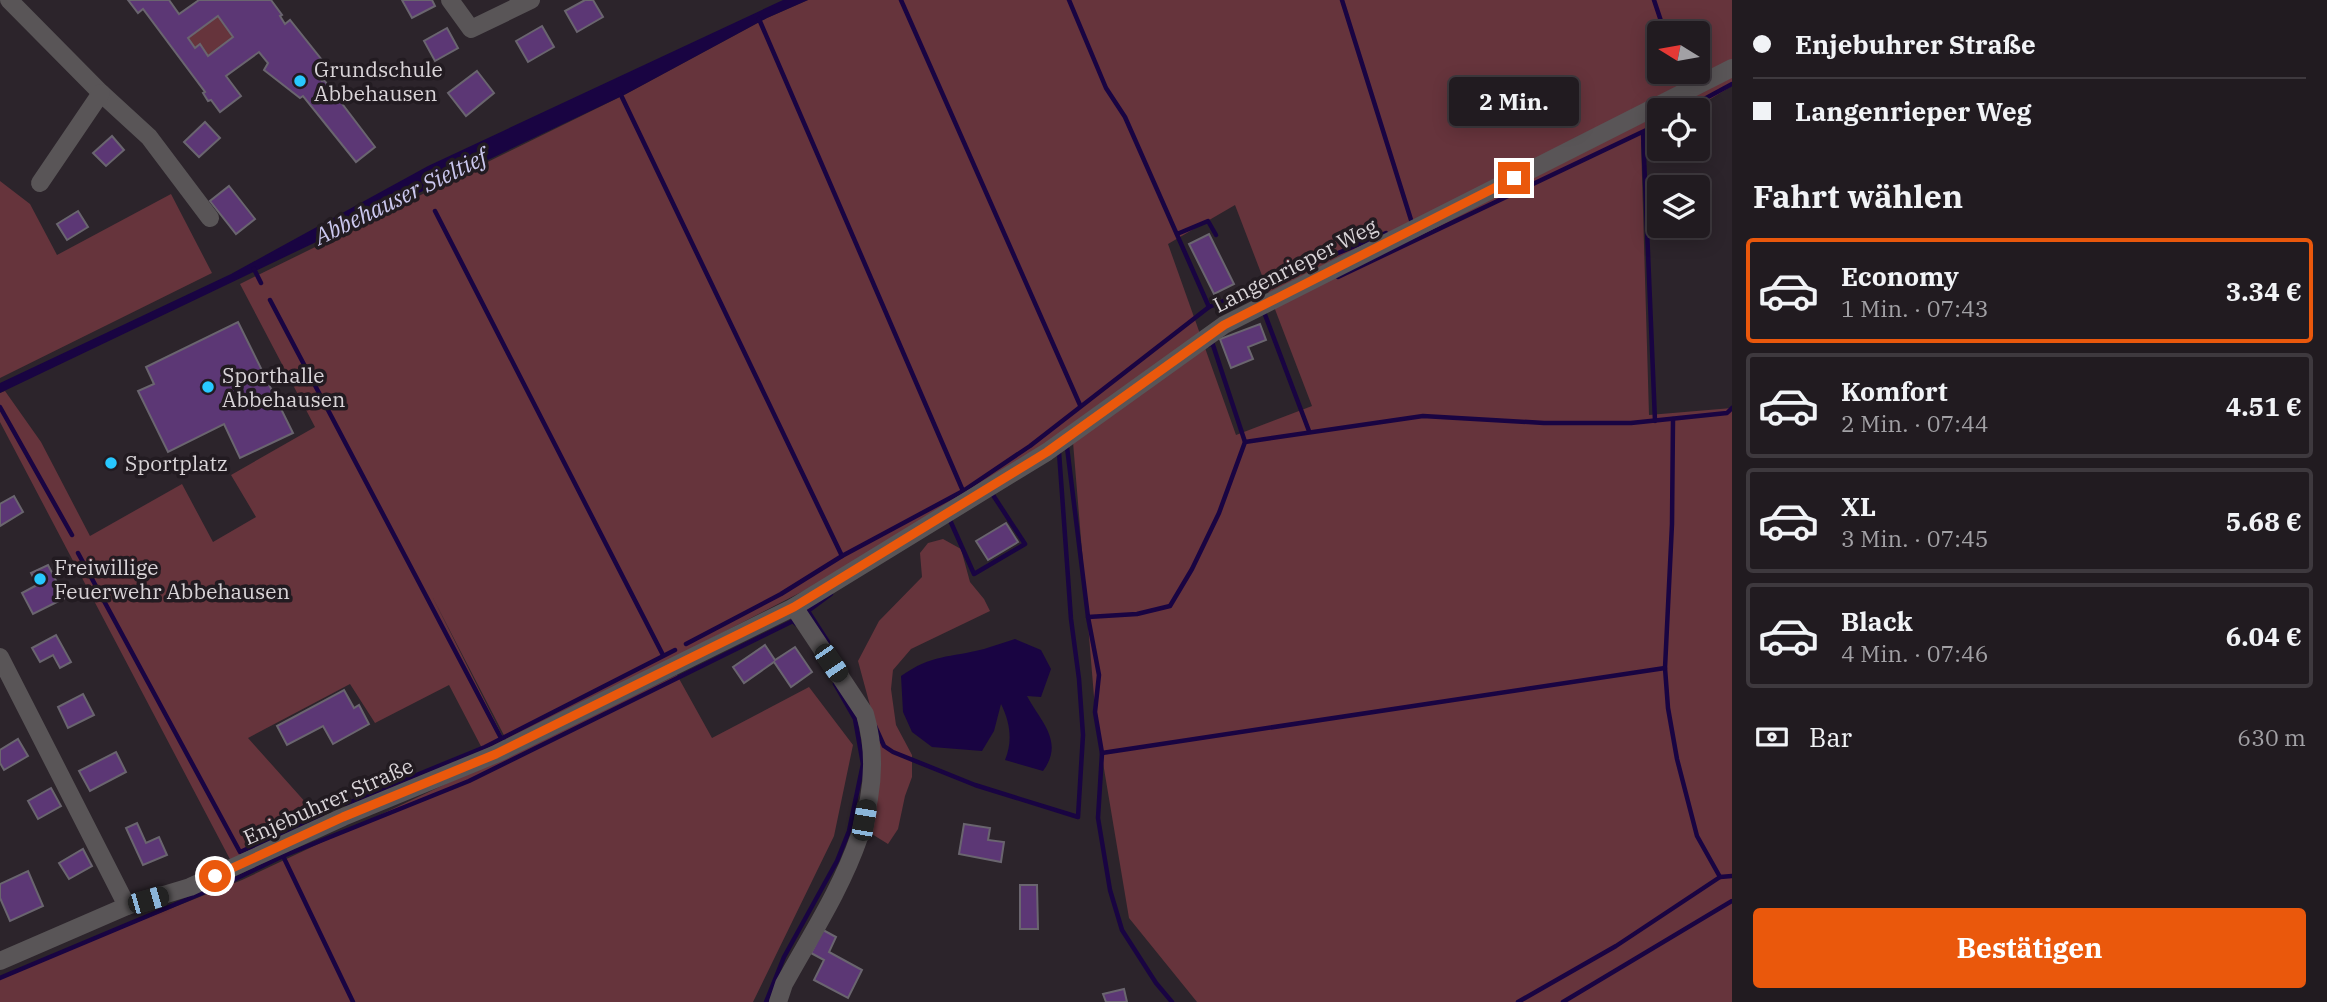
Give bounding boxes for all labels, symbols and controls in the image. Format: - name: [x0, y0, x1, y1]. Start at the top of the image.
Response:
- north arrow: [1647, 21, 1710, 84]
- map controls: [1647, 21, 1710, 238]
- text: Enjebuhrer Straße: [1795, 27, 2036, 61]
- place label: Grundschule Abbehausen: [314, 55, 443, 107]
- marker: Grundschule Abbehausen: [292, 73, 308, 89]
- callout: 2 Min.: [1449, 76, 1579, 125]
- text: 2 Min.: [1479, 86, 1549, 116]
- text: Langenrieper Weg: [1795, 94, 2032, 128]
- button: locate: [1647, 98, 1710, 161]
- water label: Abbehauser Sieltief: [307, 139, 495, 252]
- route end: [1498, 162, 1530, 194]
- button: layers: [1647, 175, 1710, 238]
- text: Fahrt wählen: [1753, 175, 1963, 217]
- street label: Langenrieper Weg: [1208, 211, 1383, 319]
- icon: car: [1757, 259, 1820, 322]
- text: Economy: [1841, 259, 1959, 293]
- text: 3.34 €: [2226, 274, 2302, 308]
- text: 1 Min. · 07:43: [1841, 293, 1988, 323]
- place label: Sporthalle Abbehausen: [222, 361, 345, 413]
- icon: car: [1757, 374, 1820, 437]
- text: Komfort: [1841, 374, 1948, 408]
- marker: Sporthalle Abbehausen: [200, 379, 216, 395]
- text: 4.51 €: [2226, 389, 2302, 423]
- text: 2 Min. · 07:44: [1841, 408, 1988, 438]
- place label: Sportplatz: [125, 449, 228, 477]
- marker: Sportplatz: [103, 455, 119, 471]
- icon: car: [1757, 489, 1820, 552]
- text: XL: [1841, 489, 1876, 523]
- text: 5.68 €: [2226, 504, 2302, 538]
- text: 3 Min. · 07:45: [1841, 523, 1988, 553]
- place label: Freiwillige Feuerwehr Abbehausen: [54, 553, 290, 605]
- marker: Freiwillige Feuerwehr Abbehausen: [32, 571, 48, 587]
- icon: car: [1757, 604, 1820, 667]
- text: Black: [1841, 604, 1913, 638]
- text: 6.04 €: [2226, 619, 2302, 653]
- text: 4 Min. · 07:46: [1841, 638, 1988, 668]
- car: [811, 640, 852, 686]
- icon: cash: [1753, 718, 1791, 756]
- text: Bar: [1809, 720, 1852, 754]
- text: 630 m: [2237, 722, 2306, 752]
- street label: Enjebuhrer Straße: [239, 751, 417, 851]
- car: [851, 797, 878, 843]
- route start: [199, 860, 231, 892]
- car: [125, 884, 172, 916]
- button: Bestätigen: [1753, 908, 2306, 988]

